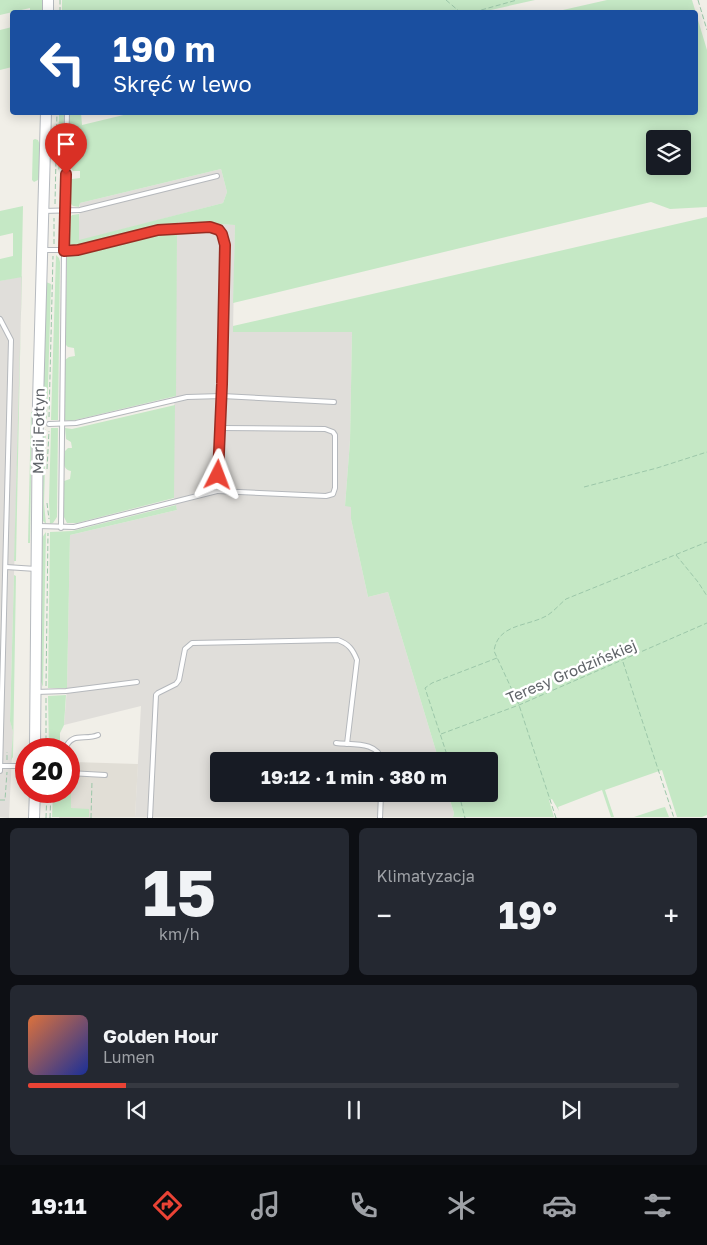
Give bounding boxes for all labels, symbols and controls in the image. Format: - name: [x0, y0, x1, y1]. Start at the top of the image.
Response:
- text: 190 m: [113, 28, 215, 70]
- icon: left: [30, 30, 95, 95]
- text: Skręć w lewo: [113, 70, 252, 97]
- pin: [45, 123, 87, 174]
- icon: arrive: [52, 130, 80, 158]
- map controls: [646, 130, 691, 175]
- button: layers: [646, 130, 691, 175]
- street label: Marii Fołtyn: [28, 388, 48, 474]
- position arrow: [191, 448, 243, 500]
- street label: Teresy Grodzińskiej: [503, 635, 639, 707]
- speed limit sign: 20: [15, 738, 80, 803]
- text: 19:12 · 1 min · 380 m: [261, 765, 447, 788]
- text: 15: [143, 852, 216, 930]
- text: Klimatyzacja: [377, 866, 475, 886]
- text: 19°: [498, 892, 557, 937]
- text: −: [377, 899, 392, 932]
- text: +: [664, 899, 679, 932]
- text: km/h: [159, 924, 200, 944]
- text: Golden Hour: [103, 1024, 218, 1047]
- text: Lumen: [103, 1047, 155, 1067]
- icon: previous: [123, 1096, 151, 1124]
- icon: pause: [340, 1096, 368, 1124]
- icon: next: [557, 1096, 585, 1124]
- icon: directions: [150, 1188, 185, 1223]
- icon: music: [248, 1188, 283, 1223]
- icon: phone: [346, 1188, 381, 1223]
- icon: climate: [444, 1188, 479, 1223]
- icon: car: [542, 1188, 577, 1223]
- icon: filters: [640, 1188, 675, 1223]
- text: 19:11: [32, 1192, 87, 1219]

